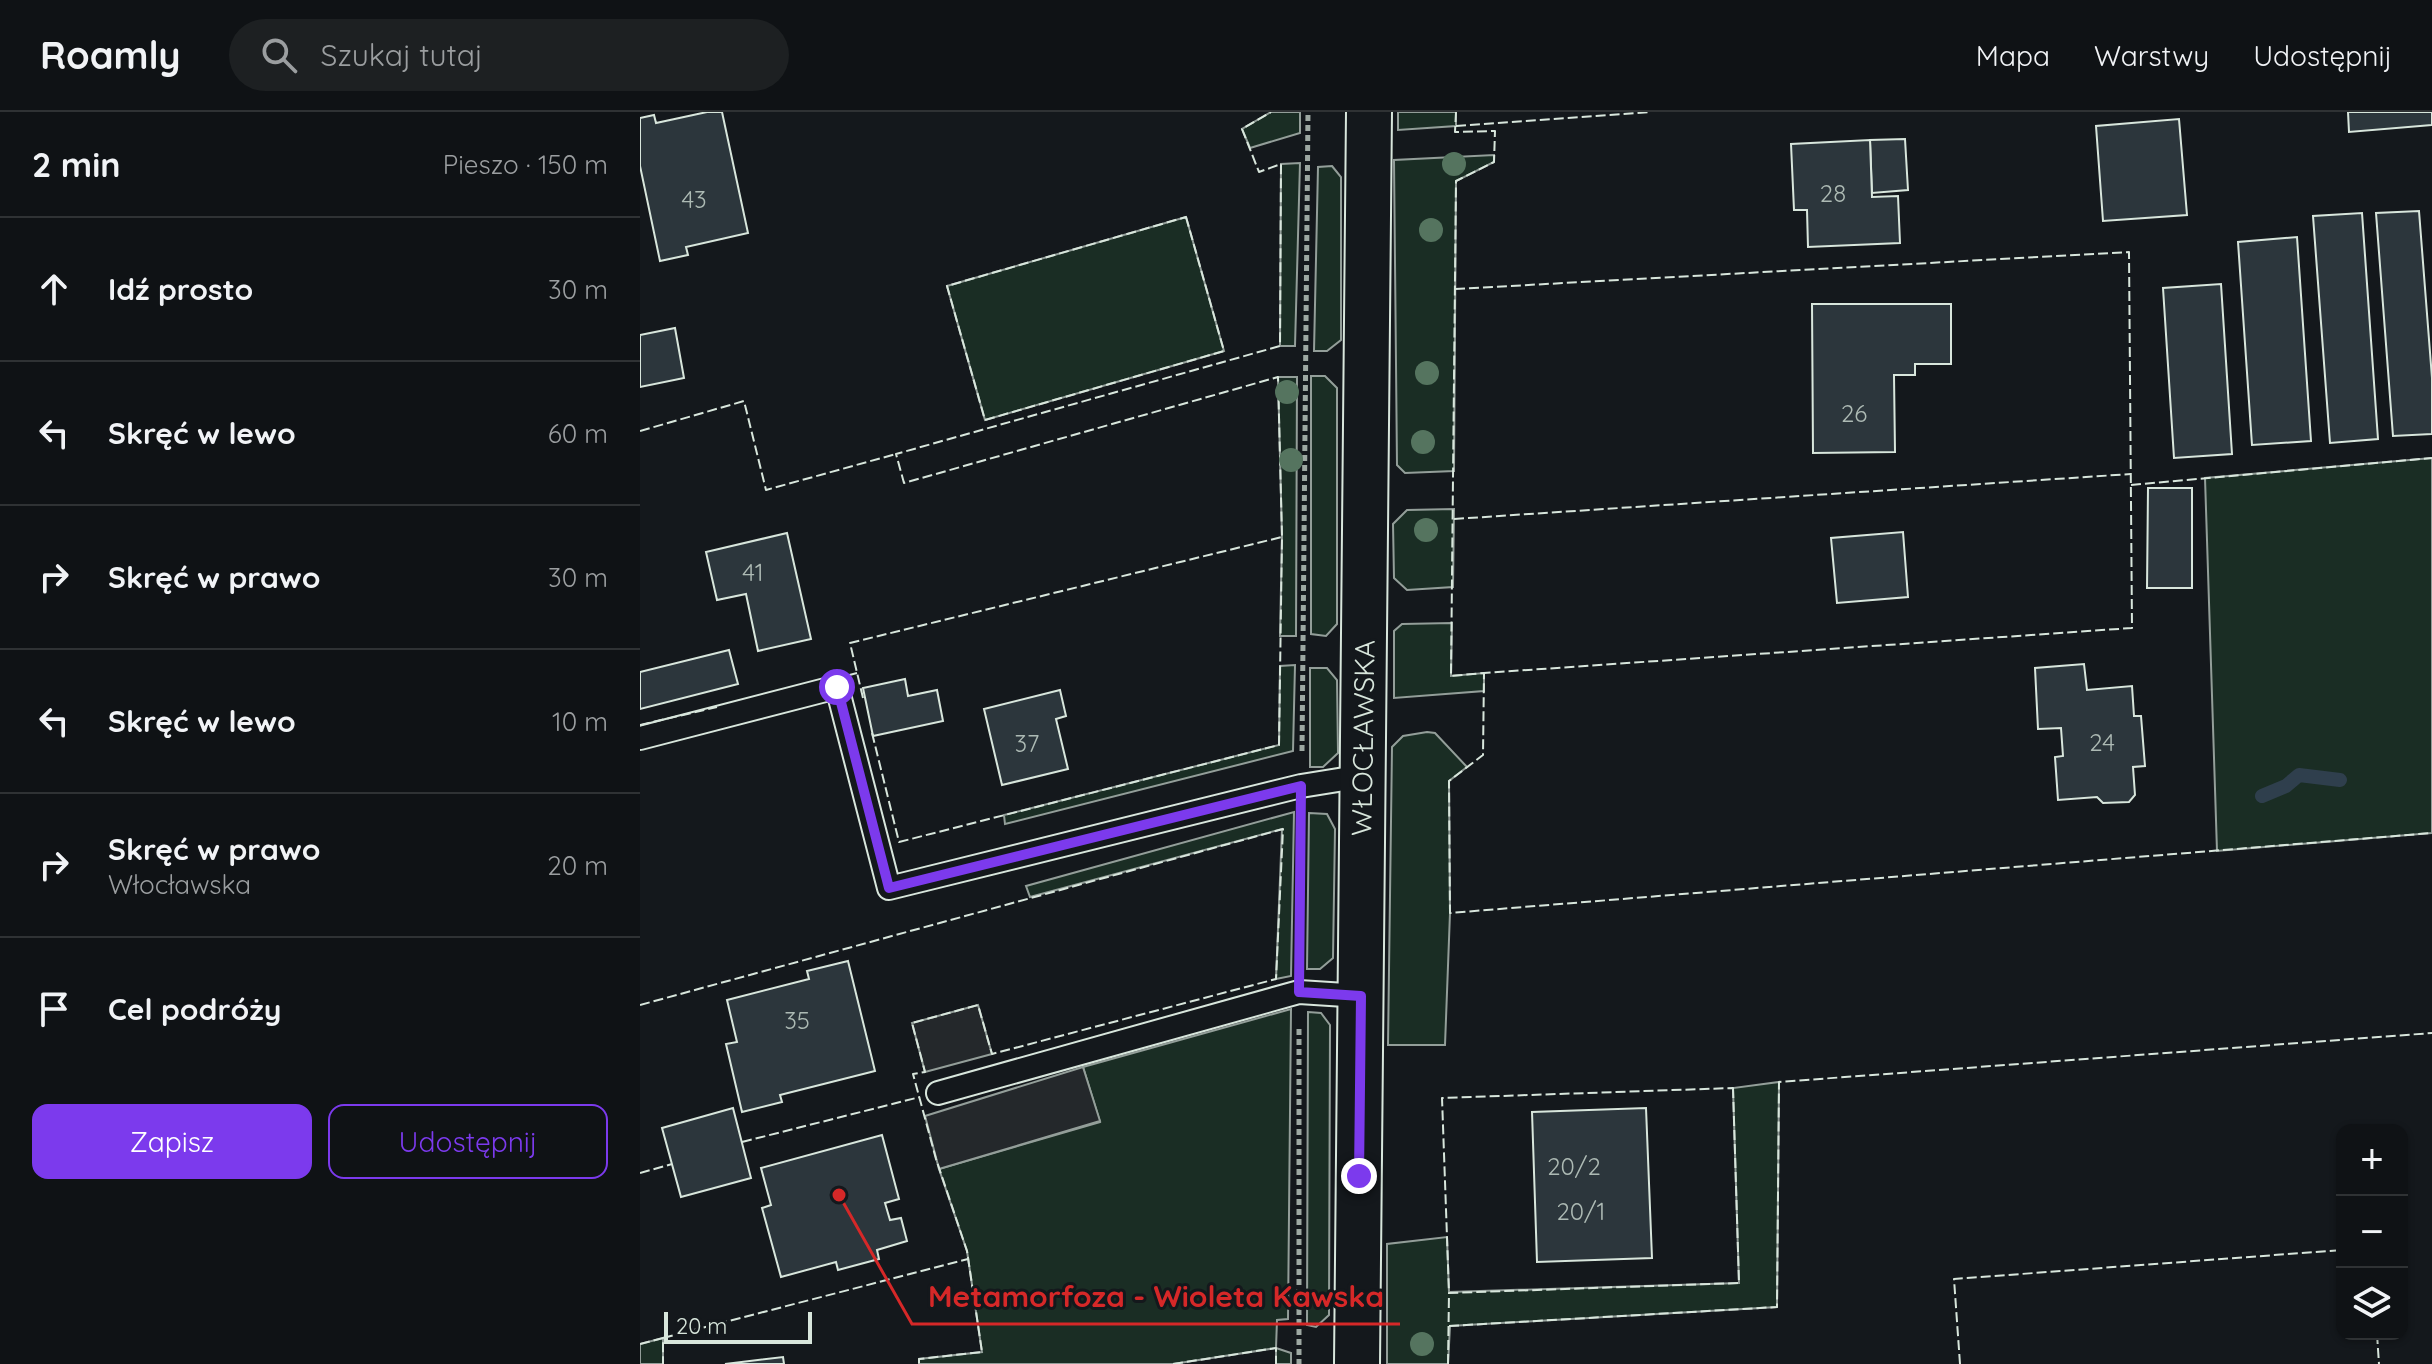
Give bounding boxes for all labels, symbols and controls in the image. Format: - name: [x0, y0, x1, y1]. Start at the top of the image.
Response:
- search box: [229, 19, 789, 91]
- text: Roamly: [40, 31, 181, 79]
- icon: search: [257, 33, 301, 77]
- text: Szukaj tutaj: [321, 36, 483, 74]
- text: Mapa: [1976, 38, 2050, 73]
- text: Warstwy: [2094, 38, 2209, 73]
- text: Udostępnij: [2253, 38, 2392, 73]
- text: 2 min: [32, 143, 121, 186]
- text: Pieszo · 150 m: [443, 148, 608, 181]
- house number: 28: [1820, 178, 1846, 208]
- house number: 43: [681, 184, 707, 214]
- icon: ahead: [32, 267, 76, 311]
- text: Idź prosto: [108, 270, 253, 308]
- text: 30 m: [548, 273, 608, 306]
- house number: 26: [1841, 398, 1867, 428]
- icon: left: [32, 411, 76, 455]
- text: Skręć w lewo: [108, 414, 296, 452]
- text: 60 m: [548, 417, 608, 450]
- icon: right: [32, 555, 76, 599]
- house number: 41: [742, 557, 764, 587]
- text: Skręć w prawo: [108, 558, 320, 596]
- text: 30 m: [548, 561, 608, 594]
- street label: WŁOCŁAWSKA: [1343, 640, 1382, 836]
- route start: [819, 669, 855, 705]
- icon: left: [32, 699, 76, 743]
- text: Skręć w lewo: [108, 702, 296, 740]
- text: 10 m: [552, 705, 608, 738]
- house number: 24: [2089, 727, 2115, 757]
- house number: 37: [1015, 728, 1039, 758]
- text: Skręć w prawo: [108, 830, 320, 868]
- icon: right: [32, 843, 76, 887]
- text: 20 m: [547, 849, 608, 882]
- text: Włocławska: [108, 868, 251, 901]
- icon: arrive: [32, 987, 76, 1031]
- text: Cel podróży: [108, 990, 281, 1028]
- house number: 35: [784, 1005, 810, 1035]
- button: Zapisz: [32, 1104, 312, 1179]
- button: Udostępnij: [328, 1104, 608, 1179]
- map controls: [2336, 1124, 2408, 1340]
- button: +: [2336, 1124, 2408, 1196]
- house number: 20/2: [1547, 1151, 1601, 1181]
- route end: [1341, 1158, 1377, 1194]
- house number: 20/1: [1557, 1196, 1605, 1226]
- button: −: [2336, 1196, 2408, 1268]
- button: layers: [2336, 1268, 2408, 1340]
- callout: Metamorfoza - Wioleta Kawska: [912, 1270, 1400, 1324]
- text: Metamorfoza - Wioleta Kawska: [928, 1277, 1384, 1315]
- scale bar: [664, 1308, 812, 1344]
- text: 20 m: [676, 1312, 727, 1340]

